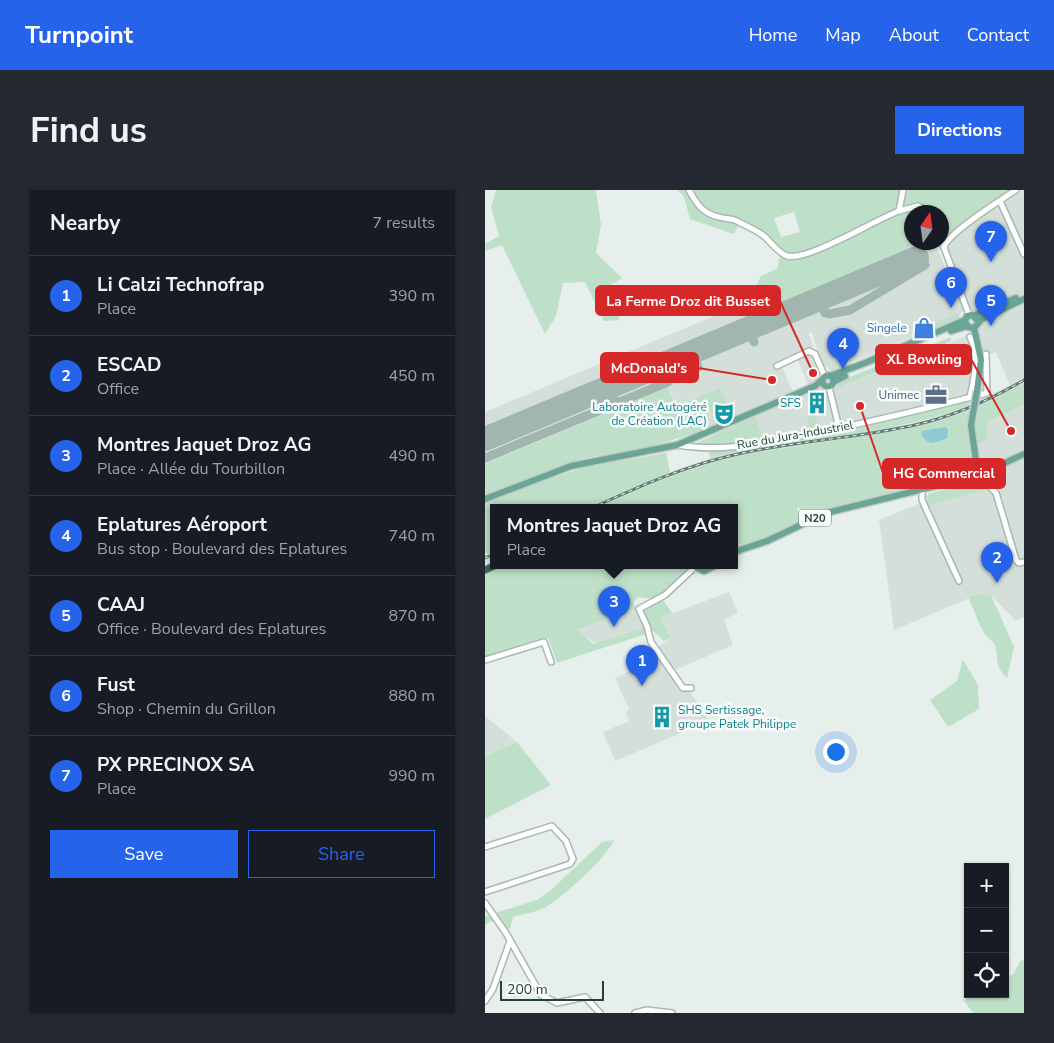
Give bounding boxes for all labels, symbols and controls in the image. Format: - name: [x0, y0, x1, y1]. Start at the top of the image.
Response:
- text: Turnpoint: [25, 19, 133, 51]
- text: Home: [749, 23, 797, 47]
- text: Map: [825, 23, 861, 47]
- text: About: [889, 23, 939, 47]
- text: Contact: [967, 23, 1029, 47]
- button: Directions: [895, 106, 1024, 154]
- text: Find us: [30, 107, 147, 154]
- north arrow: [904, 205, 949, 250]
- text: Nearby: [50, 209, 120, 237]
- text: 7 results: [373, 212, 435, 234]
- pin: 7: [975, 221, 1007, 262]
- pin: 6: [935, 267, 967, 308]
- text: Li Calzi Technofrap: [97, 272, 264, 298]
- text: 1: [61, 285, 71, 307]
- text: 390 m: [388, 285, 435, 307]
- pin: 5: [975, 285, 1007, 326]
- callout: La Ferme Droz dit Busset: [596, 286, 780, 315]
- text: La Ferme Droz dit Busset: [606, 292, 770, 311]
- text: Place: [97, 298, 136, 320]
- shop icon: Singele: [911, 315, 937, 341]
- place label: Singele: [867, 320, 907, 336]
- pin: 4: [827, 328, 859, 369]
- callout: XL Bowling: [876, 345, 971, 374]
- text: XL Bowling: [885, 350, 962, 369]
- text: ESCAD: [97, 352, 161, 378]
- callout: McDonald's: [601, 353, 698, 382]
- text: McDonald's: [611, 359, 687, 378]
- text: 2: [61, 365, 71, 387]
- text: 450 m: [388, 365, 435, 387]
- text: Office: [97, 378, 139, 400]
- office icon: Unimec: [923, 382, 949, 408]
- place label: Unimec: [878, 387, 919, 403]
- building icon: SFS: [804, 390, 830, 416]
- place label: SFS: [780, 395, 801, 411]
- place label: Laboratoire Autogéré de Création (LAC): [592, 399, 707, 429]
- theatre icon: Laboratoire Autogéré de Création (LAC): [711, 401, 737, 427]
- street label: Rue du Jura-Industriel: [736, 417, 855, 453]
- text: Montres Jaquet Droz AG: [97, 432, 312, 458]
- text: 3: [61, 445, 71, 467]
- text: 490 m: [388, 445, 435, 467]
- text: Place · Allée du Tourbillon: [97, 458, 285, 480]
- callout: HG Commercial: [883, 459, 1005, 488]
- text: HG Commercial: [893, 464, 995, 483]
- popup: [490, 504, 738, 569]
- road number: N20: [799, 509, 831, 526]
- text: Eplatures Aéroport: [97, 512, 267, 538]
- text: Montres Jaquet Droz AG: [507, 513, 721, 539]
- text: 4: [61, 525, 71, 547]
- text: 740 m: [388, 525, 435, 547]
- text: Bus stop · Boulevard des Eplatures: [97, 538, 347, 560]
- text: Place: [507, 539, 546, 561]
- pin: 2: [981, 542, 1013, 583]
- pin: 3: [598, 586, 630, 627]
- text: CAAJ: [97, 592, 145, 618]
- text: 5: [61, 605, 71, 627]
- text: 870 m: [388, 605, 435, 627]
- text: Office · Boulevard des Eplatures: [97, 618, 326, 640]
- pin: 1: [626, 645, 658, 686]
- text: Fust: [97, 672, 135, 698]
- text: 6: [61, 685, 71, 707]
- text: 880 m: [388, 685, 435, 707]
- text: Shop · Chemin du Grillon: [97, 698, 276, 720]
- place label: SHS Sertissage, groupe Patek Philippe: [678, 702, 796, 732]
- building icon: SHS Sertissage, groupe Patek Philippe: [649, 704, 675, 730]
- your location: [823, 739, 849, 765]
- text: PX PRECINOX SA: [97, 752, 254, 778]
- text: 7: [61, 765, 71, 787]
- text: 990 m: [388, 765, 435, 787]
- text: Place: [97, 778, 136, 800]
- button: Save: [50, 830, 238, 878]
- button: Share: [248, 830, 435, 878]
- map controls: [964, 863, 1009, 998]
- button: +: [964, 863, 1009, 908]
- button: −: [964, 908, 1009, 953]
- button: locate: [964, 953, 1009, 998]
- scale bar: [500, 978, 604, 1001]
- text: 200 m: [507, 980, 548, 999]

